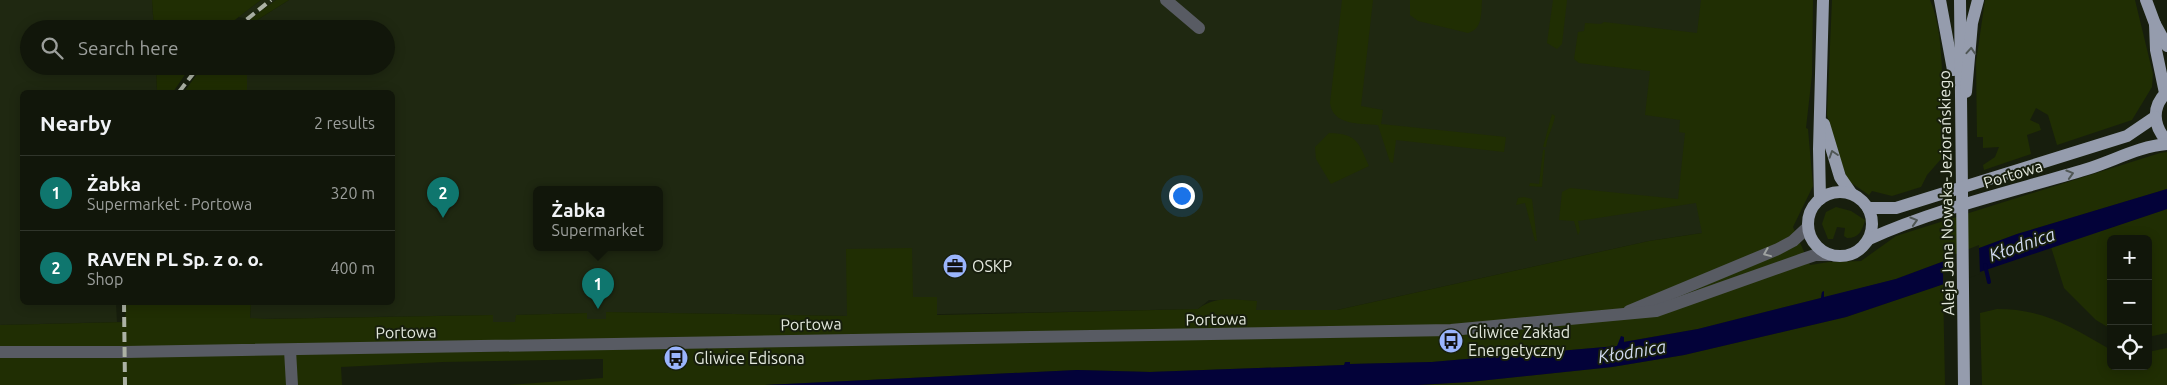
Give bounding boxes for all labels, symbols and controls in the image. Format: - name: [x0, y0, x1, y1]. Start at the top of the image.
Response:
- search box: [20, 20, 395, 75]
- icon: search: [38, 34, 66, 62]
- text: Search here: [78, 37, 178, 59]
- one-way arrow: [1965, 47, 1976, 55]
- street label: Aleja Jana Nowaka-Jeziorańskiego: [1935, 70, 1957, 316]
- text: Nearby: [40, 111, 111, 135]
- text: 2 results: [314, 114, 375, 132]
- one-way arrow: [1828, 151, 1838, 159]
- street label: Portowa: [1981, 156, 2045, 192]
- one-way arrow: [2065, 170, 2073, 180]
- text: Żabka: [87, 173, 141, 195]
- pin: 2: [427, 177, 459, 218]
- your location: [1169, 183, 1195, 209]
- text: 1: [51, 184, 61, 202]
- text: 320 m: [330, 184, 375, 202]
- popup: [533, 186, 663, 251]
- text: Supermarket · Portowa: [87, 195, 252, 213]
- text: Żabka: [552, 199, 606, 221]
- one-way arrow: [1909, 217, 1918, 227]
- text: Supermarket: [552, 221, 644, 239]
- water label: Kłodnica: [1986, 223, 2058, 265]
- map controls: [2107, 235, 2152, 370]
- button: +: [2107, 235, 2152, 280]
- one-way arrow: [1763, 247, 1772, 258]
- text: RAVEN PL Sp. z o. o.: [87, 248, 263, 270]
- office icon: OSKP: [942, 253, 968, 279]
- place label: OSKP: [972, 257, 1012, 275]
- text: 2: [51, 259, 61, 277]
- text: 400 m: [330, 259, 375, 277]
- pin: 1: [582, 268, 614, 309]
- text: Shop: [87, 270, 123, 288]
- button: −: [2107, 280, 2152, 325]
- street label: Portowa: [1185, 309, 1247, 329]
- street label: Portowa: [780, 314, 842, 334]
- street label: Portowa: [375, 322, 437, 342]
- place label: Gliwice Zakład Energetyczny: [1468, 323, 1570, 359]
- button: locate: [2107, 325, 2152, 370]
- bus stop icon: Gliwice Zakład Energetyczny: [1438, 328, 1464, 354]
- water label: Kłodnica: [1596, 336, 1668, 366]
- bus stop icon: Gliwice Edisona: [663, 345, 689, 371]
- place label: Gliwice Edisona: [694, 349, 805, 367]

